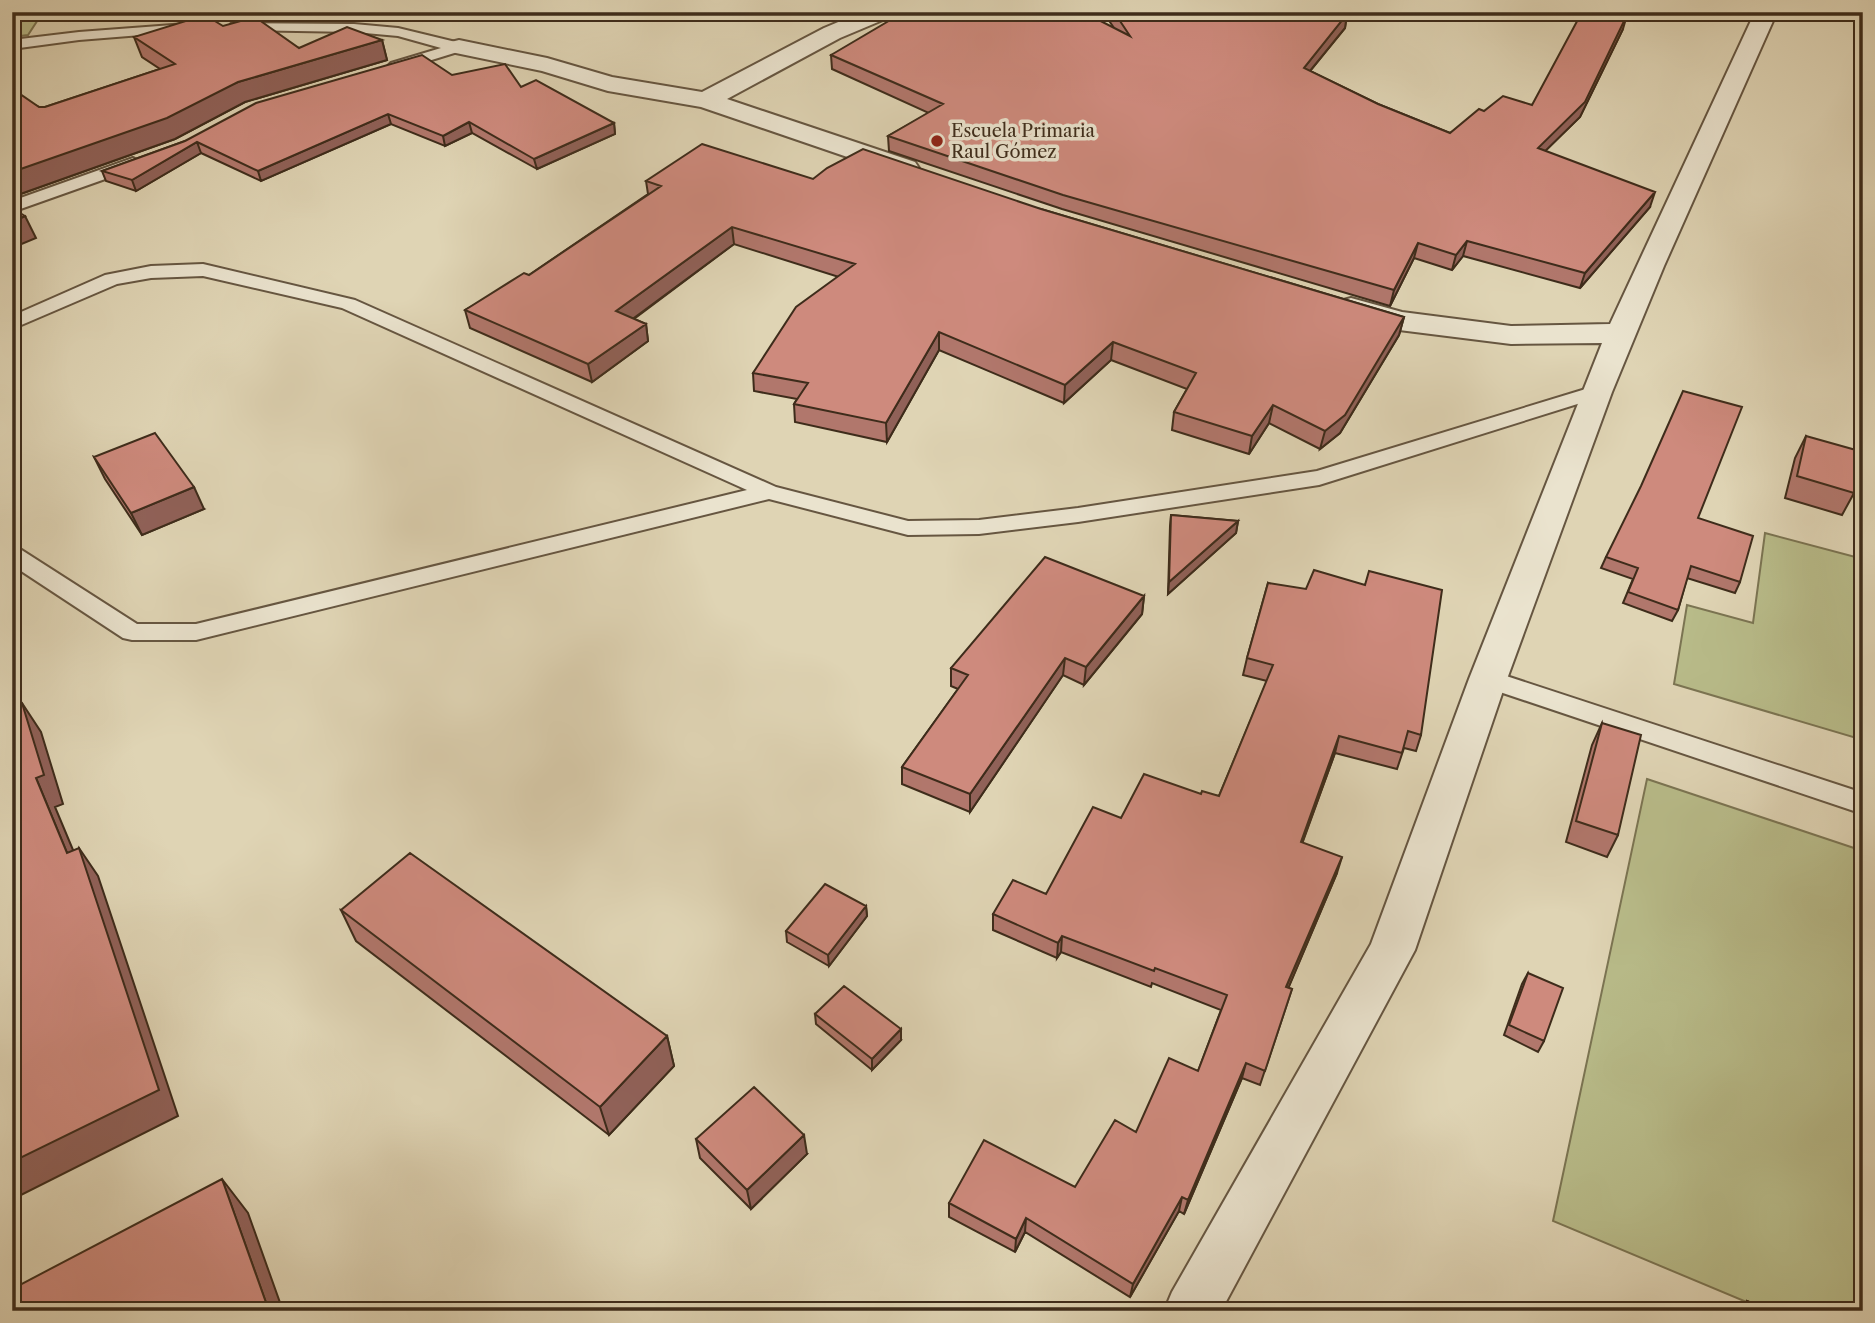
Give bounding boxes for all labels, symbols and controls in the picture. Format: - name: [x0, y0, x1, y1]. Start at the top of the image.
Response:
- place label: Escuela Primaria Raul Gómez: [951, 120, 1096, 163]
- marker: Escuela Primaria Raul Gómez: [929, 133, 945, 149]

